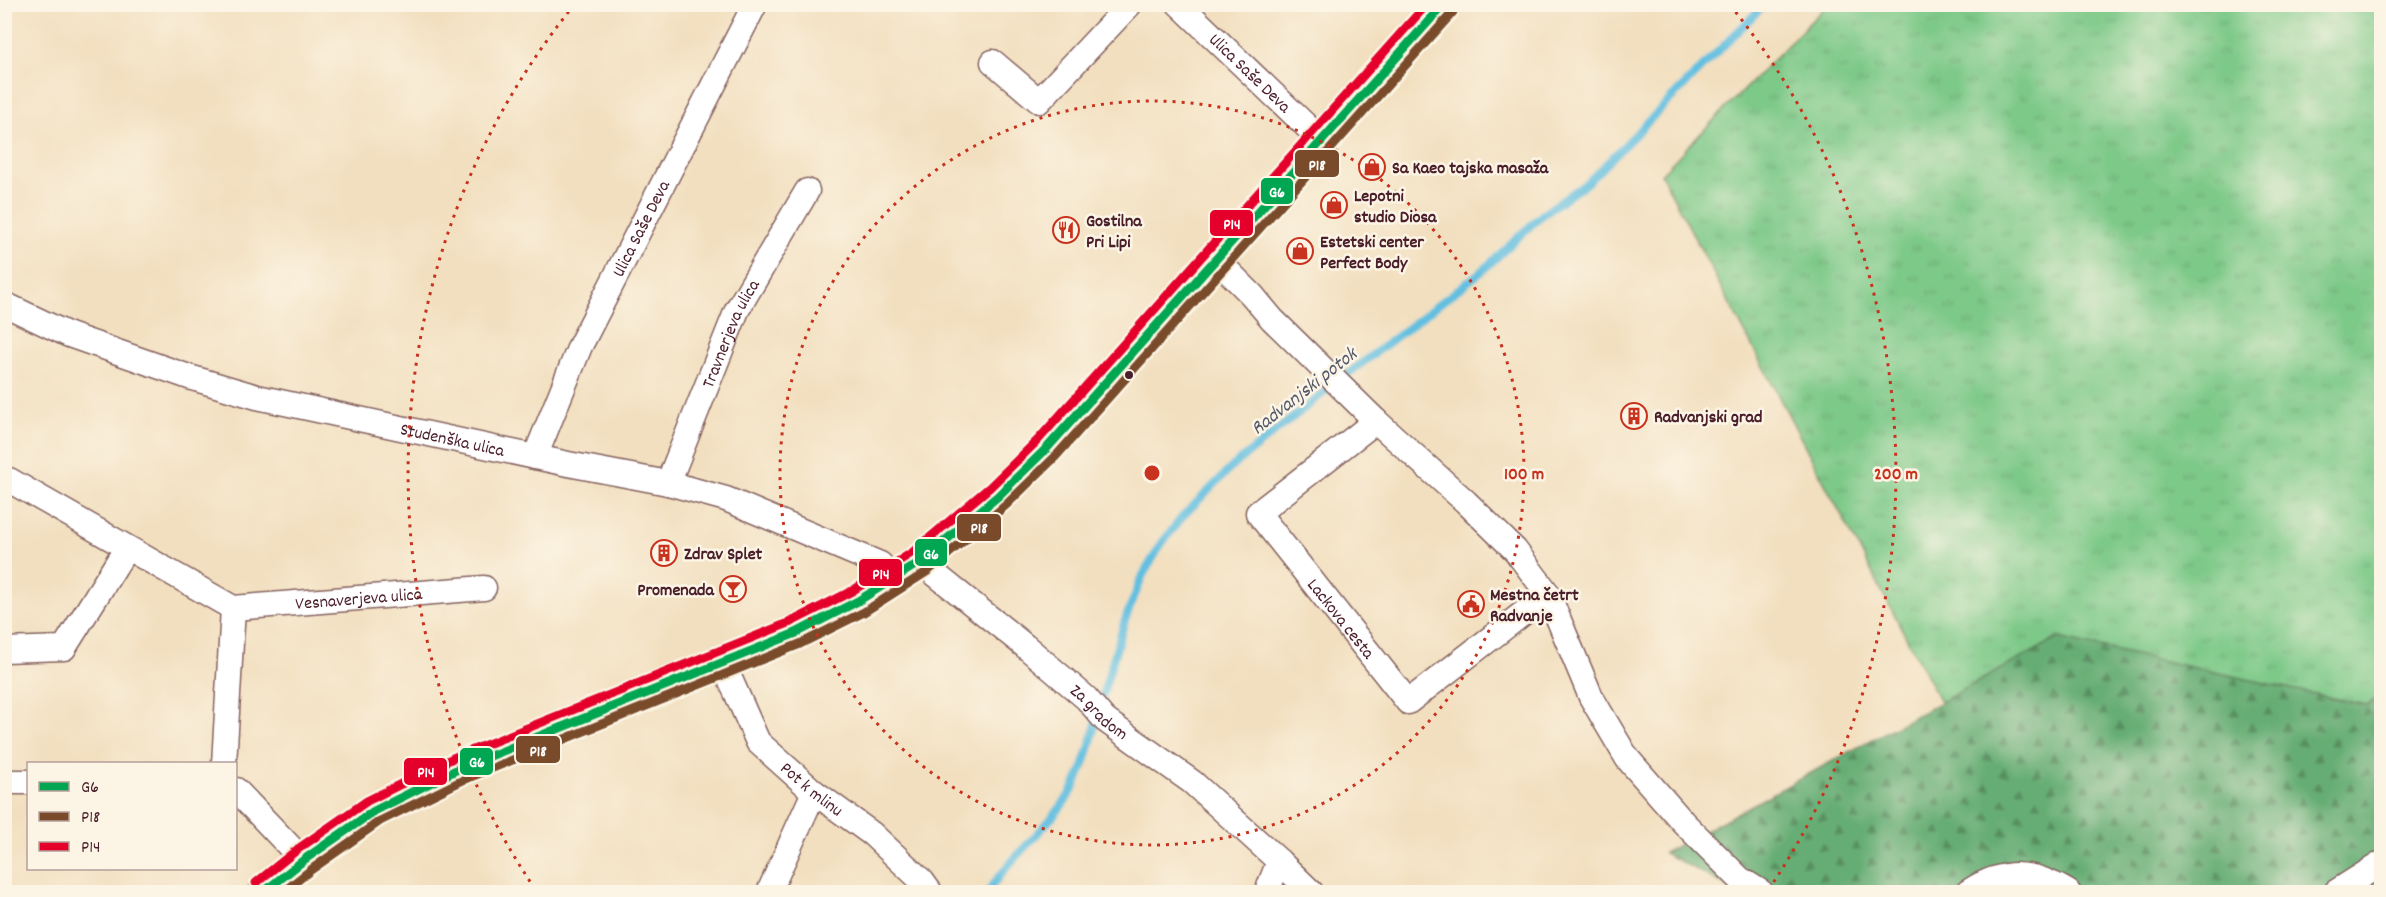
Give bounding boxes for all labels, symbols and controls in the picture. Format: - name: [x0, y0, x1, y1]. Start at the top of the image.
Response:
- street label: Ulica Saše Deva: [1202, 29, 1296, 120]
- line badge: P18: [1294, 149, 1340, 178]
- shop icon: Sa Kaeo tajska masaža: [1357, 152, 1387, 182]
- text: P18: [1308, 155, 1326, 178]
- place label: Sa Kaeo tajska masaža: [1392, 157, 1549, 182]
- street label: Ulica Saše Deva: [607, 176, 678, 282]
- line badge: G6: [1260, 177, 1294, 205]
- text: G6: [1269, 182, 1285, 205]
- place label: Lepotni studio Diosa: [1354, 185, 1437, 231]
- shop icon: Lepotni studio Diosa: [1319, 190, 1349, 220]
- line badge: P14: [1209, 209, 1254, 237]
- place label: Gostilna Pri Lipi: [1086, 210, 1142, 256]
- text: P14: [1223, 214, 1241, 237]
- restaurant icon: Gostilna Pri Lipi: [1051, 215, 1081, 245]
- place label: Estetski center Perfect Body: [1320, 231, 1424, 277]
- shop icon: Estetski center Perfect Body: [1285, 236, 1315, 266]
- street label: Travnerjeva ulica: [697, 275, 767, 392]
- water label: Radvanjski potok: [1246, 341, 1365, 443]
- unlabelled marker: [1123, 369, 1135, 381]
- building icon: Radvanjski grad: [1619, 401, 1649, 431]
- place label: Radvanjski grad: [1654, 406, 1762, 431]
- street label: Studenška ulica: [398, 418, 507, 465]
- centre of rings: [1142, 463, 1162, 483]
- text: 100 m: [1504, 463, 1544, 488]
- text: 200 m: [1874, 463, 1918, 488]
- line badge: P18: [956, 513, 1002, 542]
- text: P18: [970, 518, 988, 541]
- building icon: Zdrav Splet: [649, 538, 679, 568]
- line badge: G6: [914, 538, 948, 567]
- place label: Zdrav Splet: [684, 543, 763, 568]
- text: G6: [923, 544, 939, 567]
- line badge: P14: [858, 558, 903, 587]
- text: P14: [872, 564, 890, 587]
- bar icon: Promenada: [718, 574, 748, 604]
- street label: Lackova cesta: [1300, 574, 1380, 666]
- place label: Promenada: [637, 579, 715, 604]
- street label: Vesnaverjeva ulica: [295, 583, 424, 618]
- place label: Mestna četrt Radvanje: [1490, 584, 1579, 630]
- public building icon: Mestna četrt Radvanje: [1456, 589, 1486, 619]
- street label: Za gradom: [1063, 679, 1132, 748]
- line badge: P18: [515, 735, 561, 764]
- text: P18: [529, 741, 547, 764]
- line badge: G6: [459, 747, 494, 776]
- text: G6: [469, 752, 485, 775]
- line badge: P14: [403, 757, 448, 786]
- street label: Pot k mlinu: [774, 757, 847, 824]
- legend: [27, 762, 237, 870]
- text: P14: [417, 762, 435, 785]
- text: G6: [81, 776, 99, 801]
- text: P18: [81, 806, 100, 831]
- text: P14: [81, 836, 101, 861]

